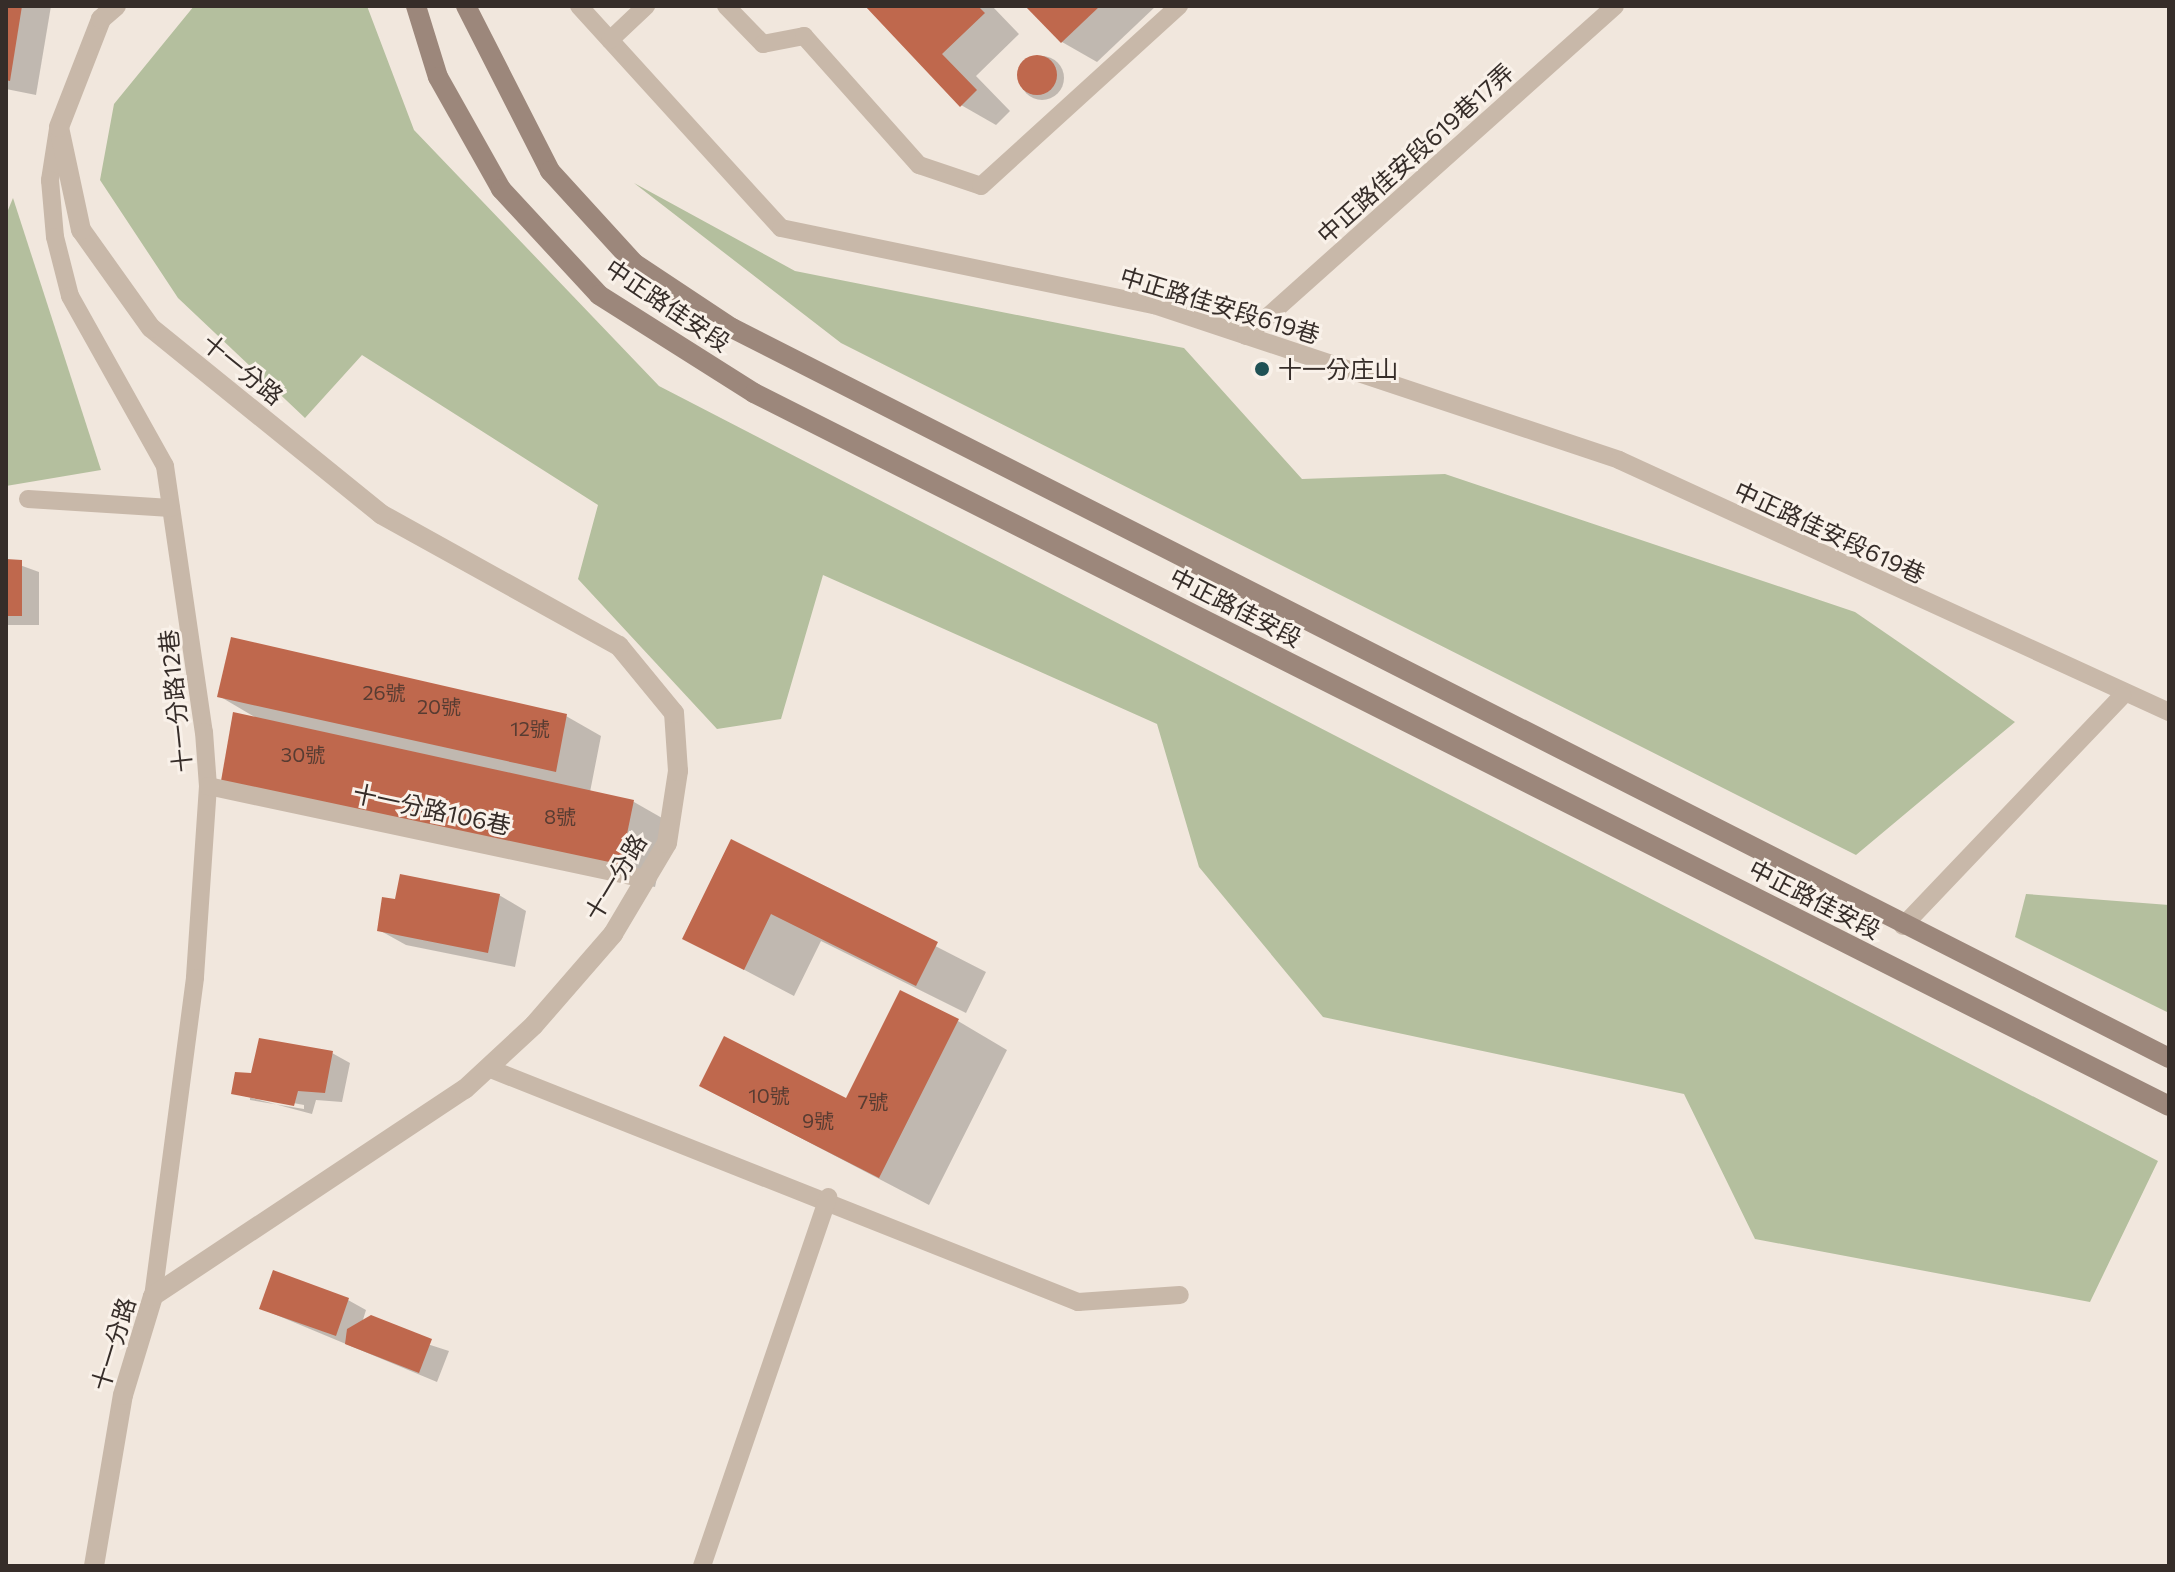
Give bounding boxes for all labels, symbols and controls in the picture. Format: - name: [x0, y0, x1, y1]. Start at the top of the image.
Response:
- street label: 中正路佳安段619巷17弄: [1311, 57, 1519, 249]
- street label: 中正路佳安段: [600, 253, 736, 357]
- street label: 中正路佳安段619巷: [1117, 261, 1323, 349]
- street label: 十一分路: [197, 328, 289, 410]
- place label: 十一分庄山: [1278, 355, 1398, 383]
- marker: 十一分庄山: [1253, 360, 1271, 378]
- street label: 中正路佳安段619巷: [1730, 475, 1930, 589]
- street label: 中正路佳安段: [1165, 561, 1307, 653]
- street label: 十一分路12巷: [153, 628, 197, 774]
- house number: 26號: [362, 680, 406, 704]
- house number: 20號: [417, 694, 461, 718]
- house number: 12號: [510, 716, 550, 740]
- house number: 30號: [281, 742, 325, 766]
- street label: 十一分路106巷: [351, 778, 513, 840]
- house number: 8號: [544, 804, 576, 828]
- street label: 十一分路: [578, 828, 652, 926]
- street label: 中正路佳安段: [1744, 853, 1886, 945]
- house number: 10號: [748, 1083, 790, 1107]
- house number: 7號: [858, 1089, 888, 1113]
- house number: 9號: [802, 1108, 834, 1132]
- street label: 十一分路: [85, 1294, 141, 1394]

